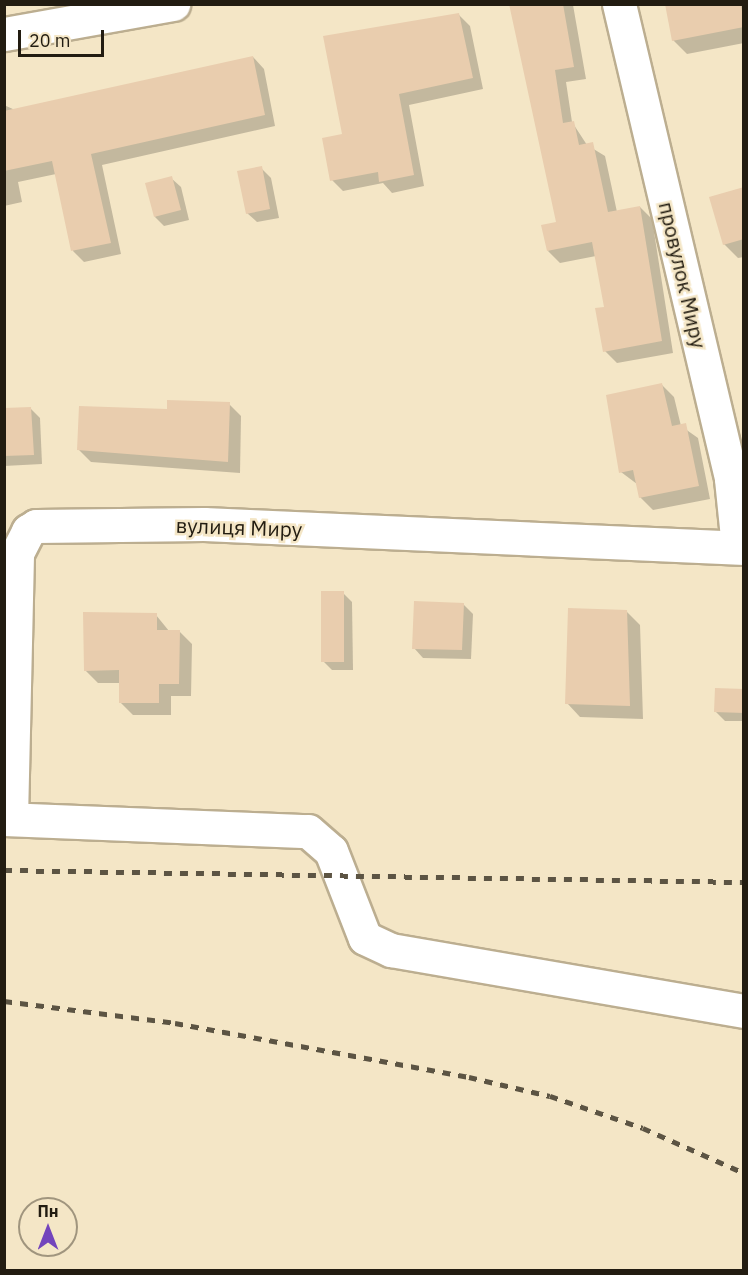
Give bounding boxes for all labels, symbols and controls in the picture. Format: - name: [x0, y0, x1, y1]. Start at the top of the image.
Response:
- scale bar: [21, 18, 106, 56]
- text: 20 m: [29, 29, 71, 52]
- street label: провулок Миру: [654, 199, 712, 351]
- street label: вулиця Миру: [175, 512, 303, 542]
- north arrow: [18, 1197, 78, 1257]
- text: Пн: [37, 1201, 59, 1221]

